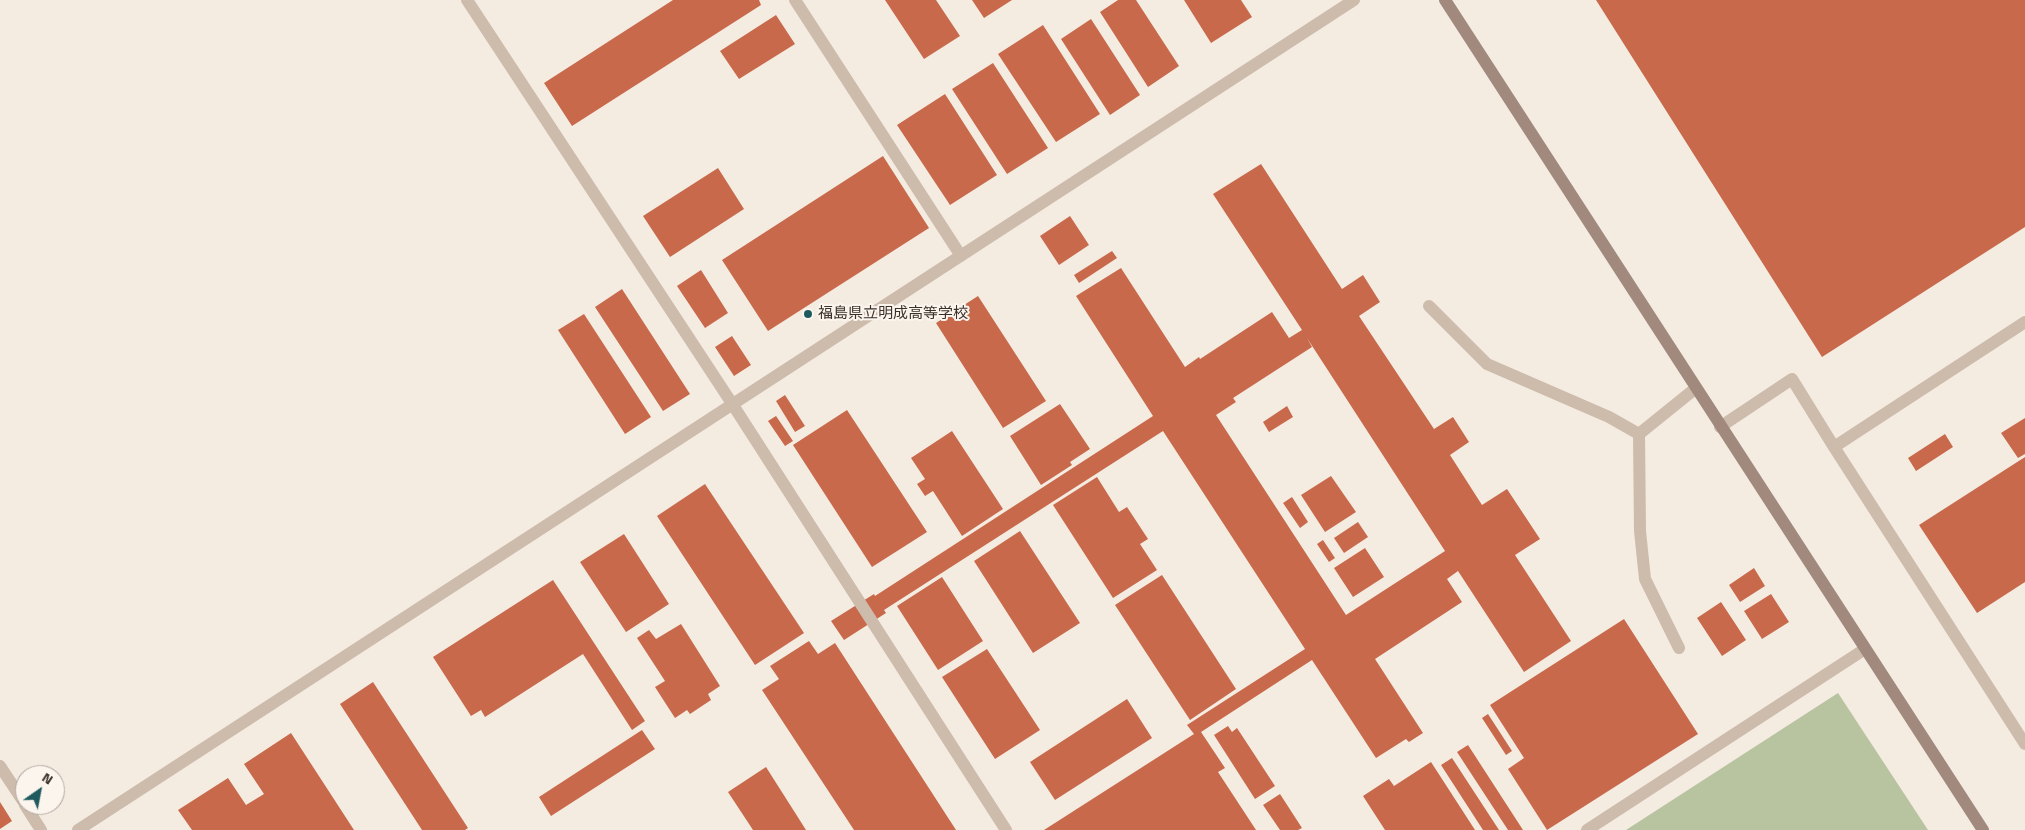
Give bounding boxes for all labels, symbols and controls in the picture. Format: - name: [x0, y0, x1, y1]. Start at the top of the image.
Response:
- place label: 福島県立明成高等学校: [818, 305, 968, 323]
- marker: 福島県立明成高等学校: [802, 308, 814, 320]
- north arrow: [15, 765, 65, 815]
- text: N: [38, 766, 58, 789]

